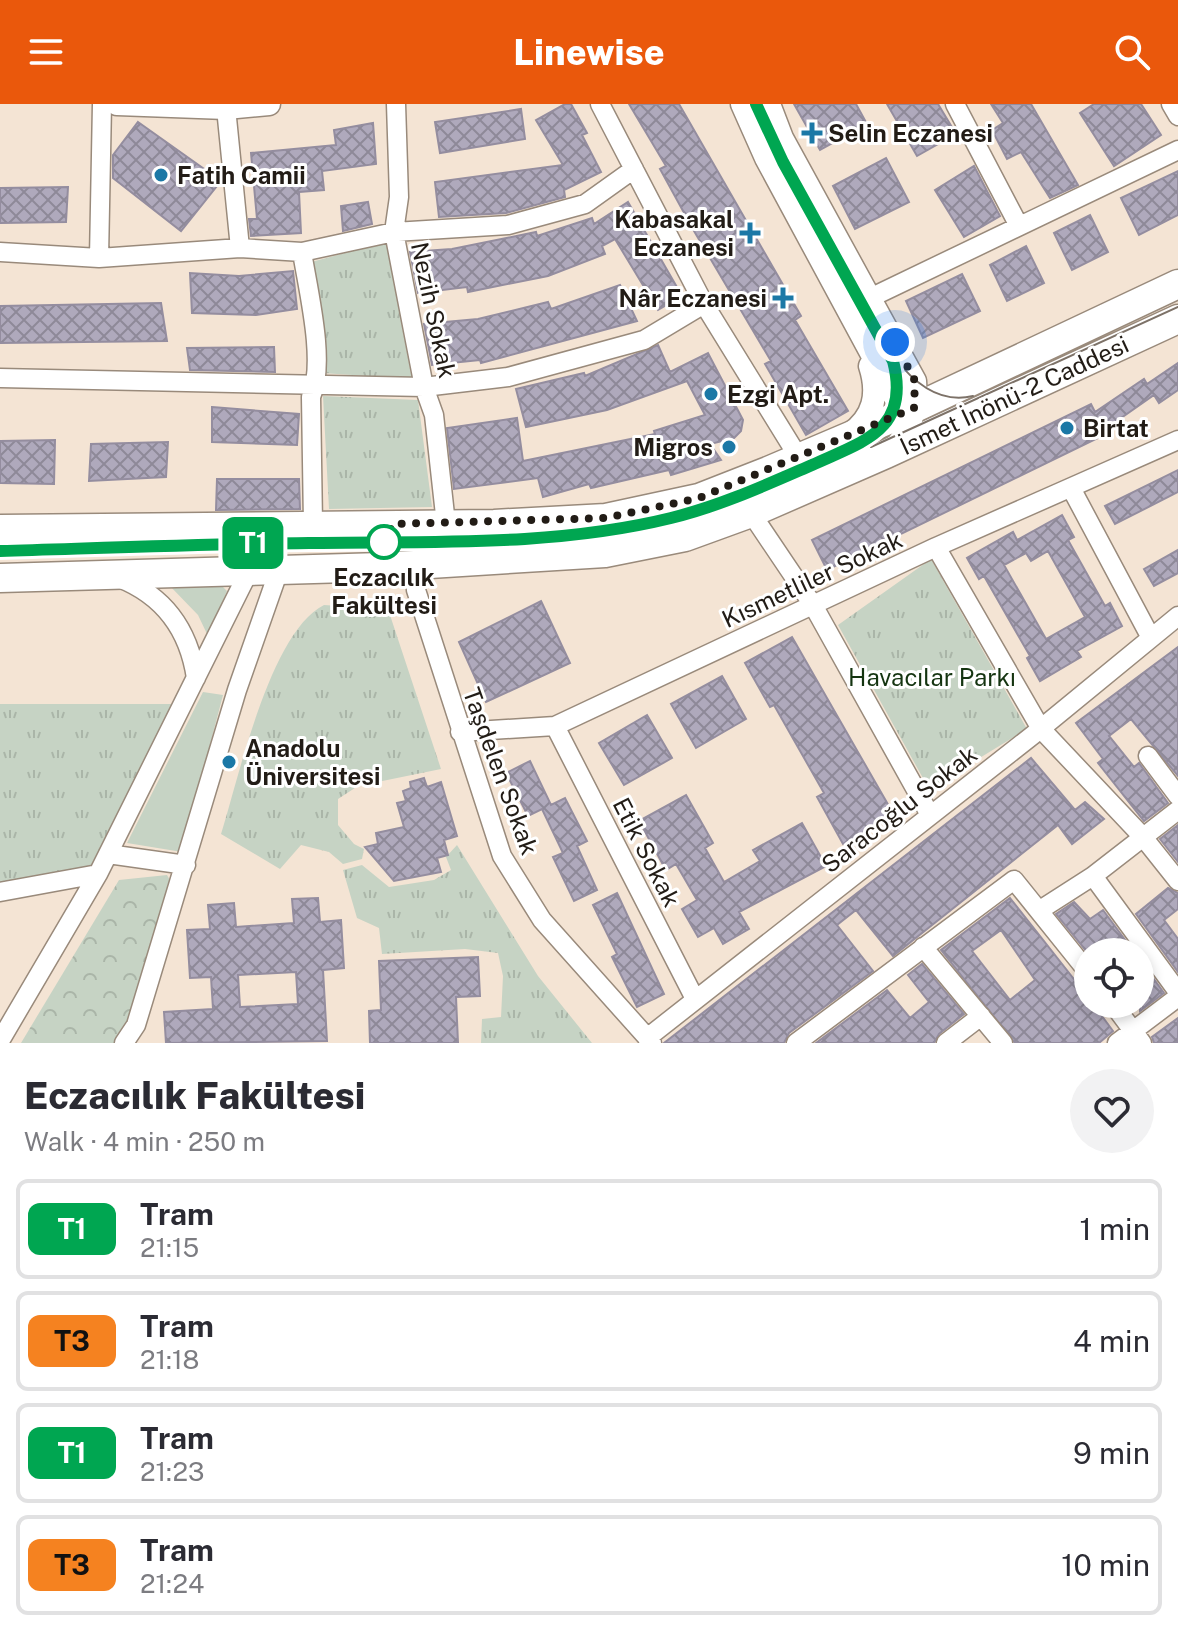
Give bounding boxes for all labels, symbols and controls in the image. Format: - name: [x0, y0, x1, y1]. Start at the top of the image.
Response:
- icon: menu: [24, 30, 68, 74]
- icon: search: [1110, 30, 1154, 74]
- text: Linewise: [513, 31, 665, 73]
- place label: Selin Eczanesi: [828, 119, 993, 147]
- marker: Selin Eczanesi: [803, 124, 821, 142]
- place label: Fatih Camii: [177, 161, 306, 189]
- marker: Fatih Camii: [152, 166, 170, 184]
- place label: Kabasakal Eczanesi: [614, 205, 734, 261]
- marker: Kabasakal Eczanesi: [741, 224, 759, 242]
- street label: Nezih Sokak: [406, 240, 462, 380]
- place label: Nâr Eczanesi: [619, 284, 767, 312]
- marker: Nâr Eczanesi: [774, 289, 792, 307]
- your location: [875, 322, 915, 362]
- street label: İsmet İnönü-2 Caddesi: [895, 330, 1133, 460]
- place label: Ezgi Apt.: [727, 380, 829, 408]
- marker: Ezgi Apt.: [702, 385, 720, 403]
- place label: Birtat: [1083, 414, 1149, 442]
- marker: Birtat: [1058, 419, 1076, 437]
- place label: Migros: [633, 433, 713, 461]
- marker: Migros: [720, 438, 738, 456]
- line badge: T1: [217, 517, 289, 569]
- marker: Eczacılık Fakültesi: [367, 525, 401, 559]
- street label: Kısmetliler Sokak: [717, 525, 907, 633]
- text: T1: [238, 526, 268, 559]
- place label: Eczacılık Fakültesi: [331, 563, 437, 619]
- park label: Havacılar Parkı: [848, 663, 1016, 691]
- street label: Taşdelen Sokak: [458, 684, 544, 858]
- place label: Anadolu Üniversitesi: [245, 734, 380, 790]
- street label: Saracoğlu Sokak: [816, 740, 982, 878]
- marker: Anadolu Üniversitesi: [220, 753, 238, 771]
- street label: Etik Sokak: [608, 793, 686, 911]
- map controls: [1074, 938, 1154, 1018]
- button: locate: [1074, 938, 1154, 1018]
- button: heart: [1070, 1069, 1154, 1153]
- text: Eczacılık Fakültesi: [24, 1073, 365, 1118]
- text: Walk · 4 min · 250 m: [24, 1126, 265, 1157]
- text: Tram: [140, 1196, 214, 1232]
- text: 1 min: [1080, 1211, 1150, 1247]
- text: T1: [57, 1212, 87, 1245]
- text: 21:15: [140, 1232, 199, 1263]
- text: Tram: [140, 1308, 214, 1344]
- text: 4 min: [1073, 1323, 1150, 1359]
- text: T3: [54, 1324, 90, 1357]
- text: 21:18: [140, 1344, 199, 1375]
- text: Tram: [140, 1420, 214, 1456]
- text: 9 min: [1073, 1435, 1150, 1471]
- text: T1: [57, 1436, 87, 1469]
- text: 21:23: [140, 1456, 204, 1487]
- text: Tram: [140, 1532, 214, 1568]
- text: 10 min: [1061, 1547, 1150, 1583]
- text: T3: [54, 1548, 90, 1581]
- text: 21:24: [140, 1568, 204, 1599]

